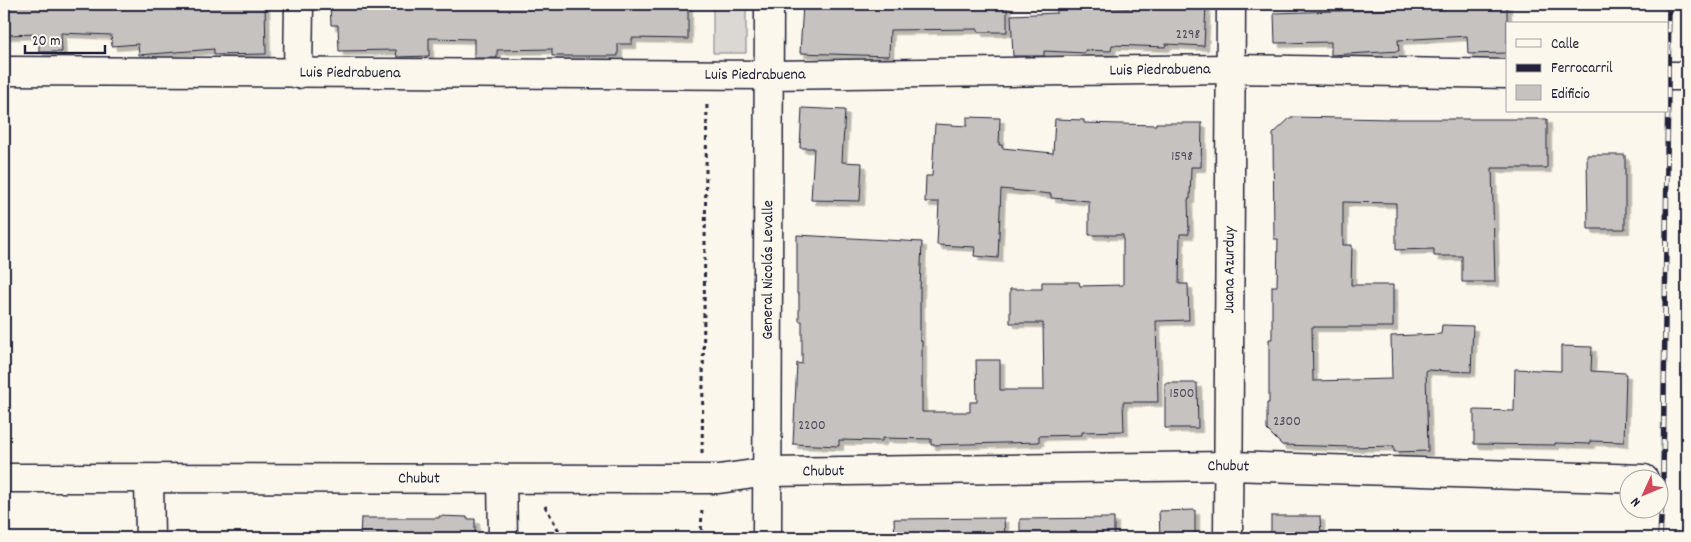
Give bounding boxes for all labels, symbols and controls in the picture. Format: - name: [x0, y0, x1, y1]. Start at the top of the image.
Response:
- scale bar: [25, 22, 105, 54]
- legend: [1506, 22, 1668, 112]
- house number: 2298: [1176, 25, 1201, 45]
- text: 20 m: [32, 31, 60, 53]
- text: Calle: [1551, 34, 1580, 56]
- street label: Luis Piedrabuena: [1109, 58, 1211, 82]
- text: Ferrocarril: [1551, 58, 1613, 80]
- street label: Luis Piedrabuena: [300, 61, 401, 85]
- street label: Luis Piedrabuena: [705, 63, 806, 87]
- text: Edificio: [1551, 84, 1590, 106]
- house number: 1598: [1171, 147, 1193, 167]
- street label: General Nicolás Levalle: [756, 200, 780, 340]
- street label: Juana Azurduy: [1218, 226, 1241, 314]
- house number: 1500: [1170, 384, 1194, 404]
- house number: 2300: [1273, 412, 1301, 432]
- house number: 2200: [798, 416, 826, 436]
- street label: Chubut: [1207, 454, 1250, 478]
- street label: Chubut: [802, 459, 845, 483]
- street label: Chubut: [398, 467, 440, 490]
- north arrow: [1618, 470, 1668, 520]
- text: N: [1626, 492, 1646, 511]

